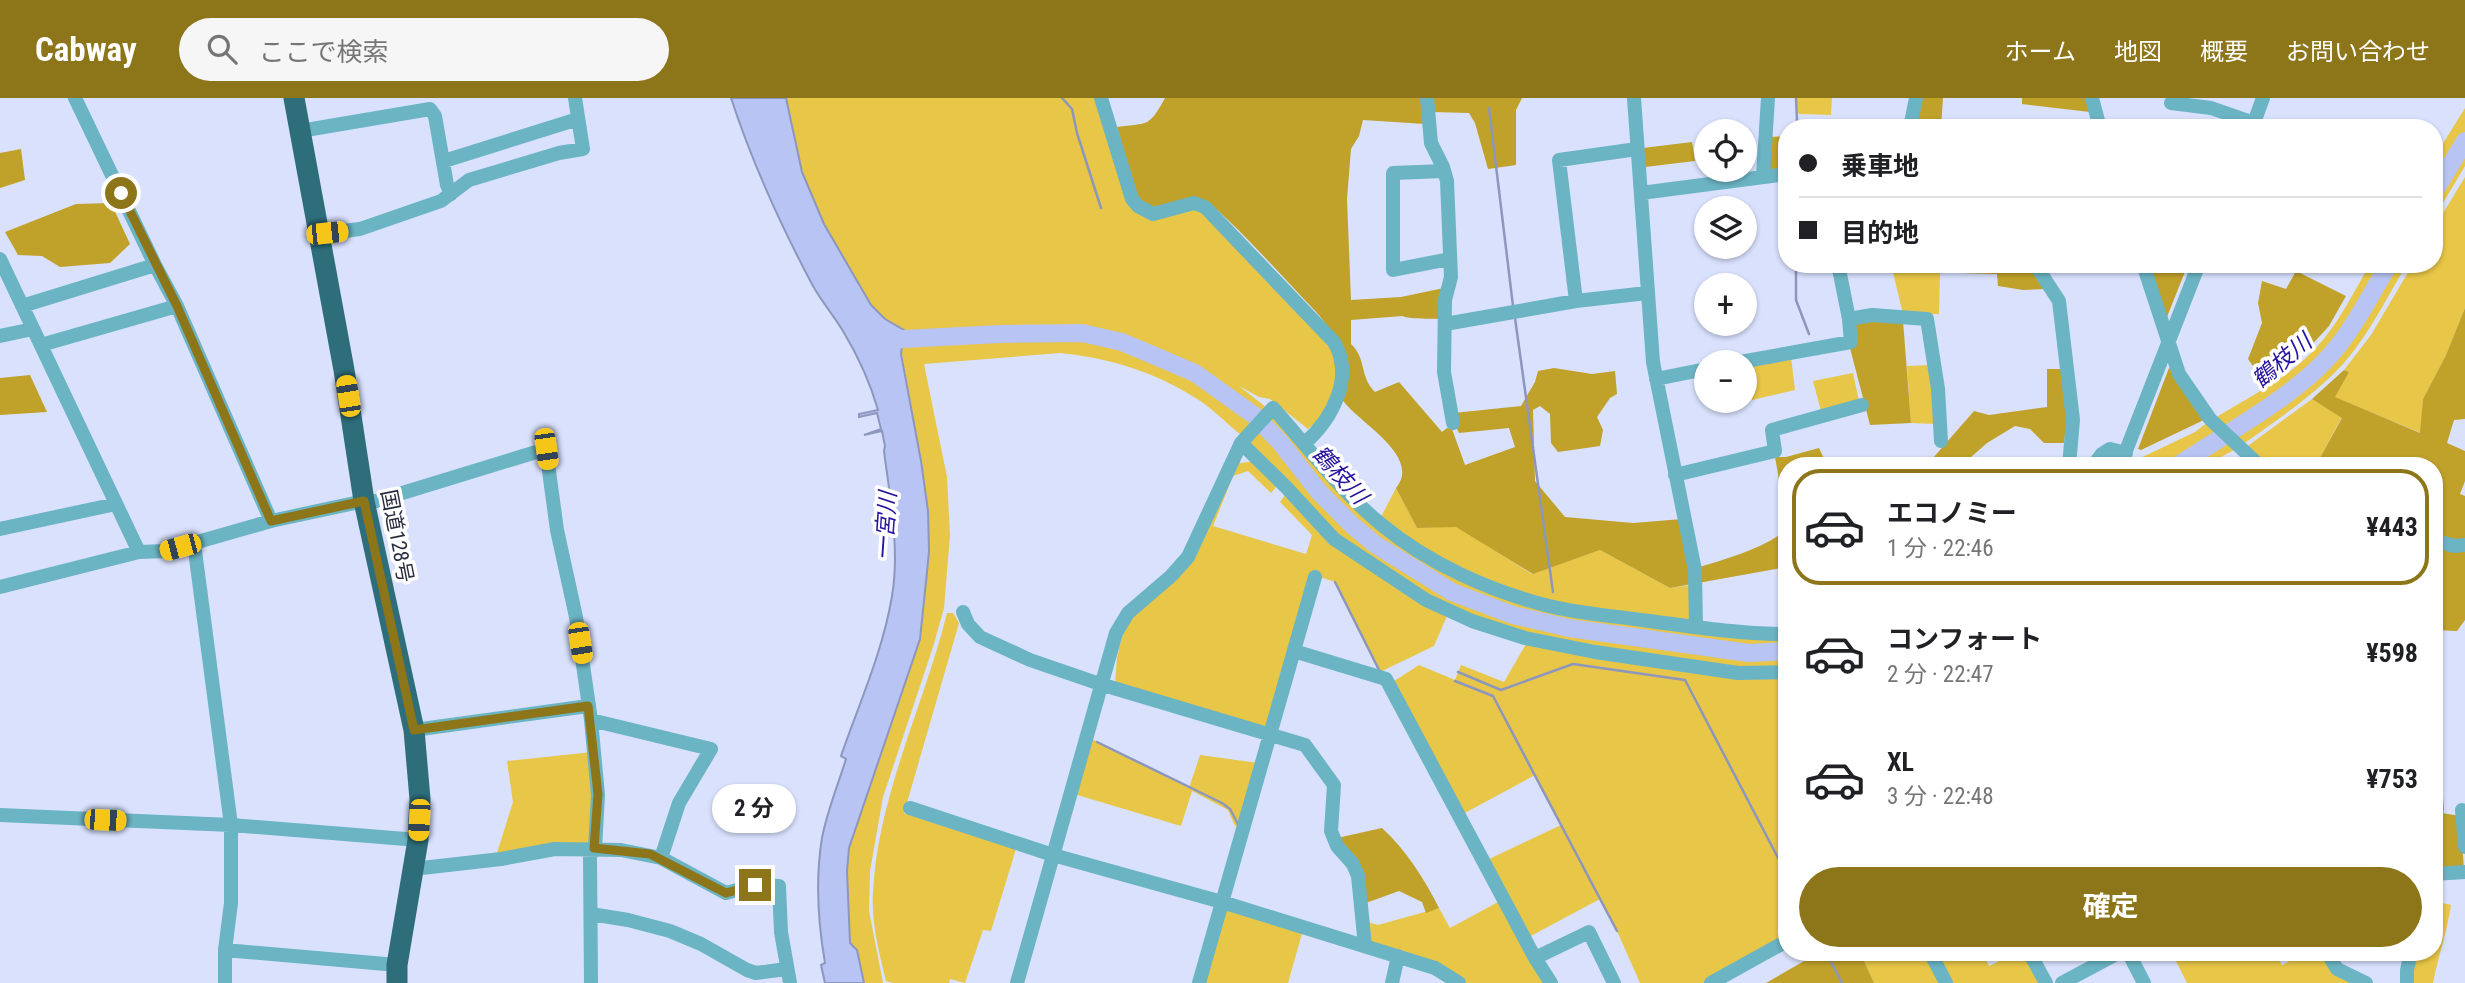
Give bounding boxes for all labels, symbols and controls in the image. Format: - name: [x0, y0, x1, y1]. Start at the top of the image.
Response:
- search box: [179, 18, 669, 81]
- text: Cabway: [35, 30, 137, 69]
- icon: search: [203, 30, 241, 68]
- text: ここで検索: [259, 37, 389, 67]
- text: ホーム: [2005, 38, 2076, 66]
- text: 地図: [2114, 38, 2162, 66]
- text: 概要: [2200, 38, 2248, 66]
- text: お問い合わせ: [2286, 38, 2430, 66]
- map controls: [1694, 119, 1757, 413]
- button: locate: [1694, 119, 1757, 182]
- text: 乗車地: [1841, 151, 1919, 181]
- route start: [105, 177, 137, 209]
- button: layers: [1694, 196, 1757, 259]
- text: 目的地: [1841, 218, 1919, 248]
- car: [306, 220, 349, 246]
- button: +: [1694, 273, 1757, 336]
- water label: 鶴枝川: [2247, 327, 2319, 394]
- button: −: [1694, 350, 1757, 413]
- car: [335, 374, 362, 418]
- car: [533, 427, 560, 471]
- water label: 鶴枝川: [1307, 440, 1375, 512]
- street label: 国道128号: [376, 488, 418, 584]
- water label: 一宮川: [870, 488, 902, 561]
- icon: car: [1803, 496, 1866, 559]
- text: エコノミー: [1887, 498, 2017, 528]
- text: ¥443: [2366, 512, 2418, 542]
- car: [157, 531, 204, 563]
- text: 1 分 · 22:46: [1887, 535, 1994, 562]
- car: [567, 621, 594, 665]
- icon: car: [1803, 622, 1866, 685]
- text: コンフォート: [1887, 624, 2042, 654]
- text: ¥598: [2366, 638, 2418, 668]
- text: 2 分 · 22:47: [1887, 661, 1994, 688]
- text: XL: [1887, 747, 1914, 777]
- icon: car: [1803, 748, 1866, 811]
- text: ¥753: [2366, 764, 2418, 794]
- text: 3 分 · 22:48: [1887, 783, 1994, 810]
- callout: 2 分: [713, 784, 797, 832]
- text: 2 分: [734, 795, 774, 822]
- car: [408, 798, 431, 842]
- car: [84, 809, 127, 831]
- button: 確定: [1799, 867, 2422, 947]
- route end: [739, 869, 771, 901]

